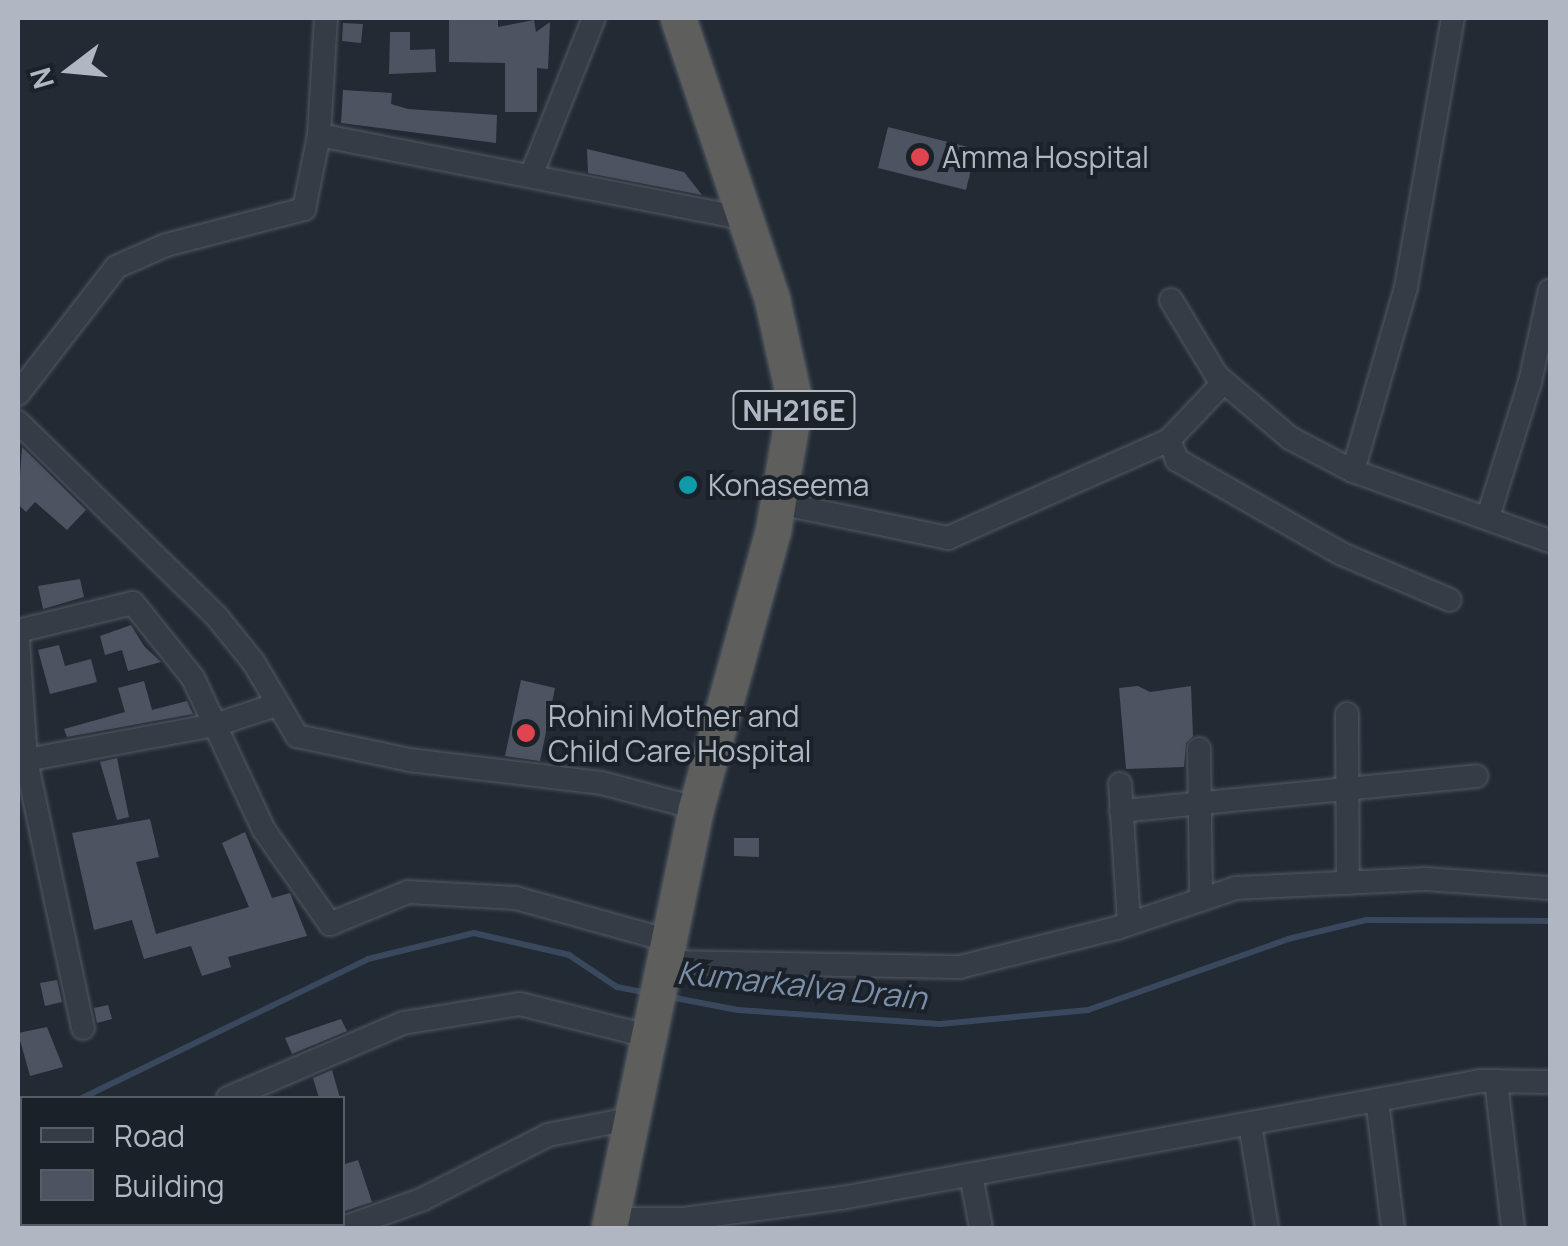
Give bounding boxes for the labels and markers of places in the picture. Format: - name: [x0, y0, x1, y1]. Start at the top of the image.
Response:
- place label: Amma Hospital: [942, 139, 1149, 175]
- marker: Amma Hospital: [907, 144, 933, 170]
- place label: Konaseema: [708, 467, 869, 503]
- marker: Konaseema: [677, 474, 699, 496]
- place label: Rohini Mother and Child Care Hospital: [548, 698, 812, 768]
- marker: Rohini Mother and Child Care Hospital: [513, 720, 539, 746]

